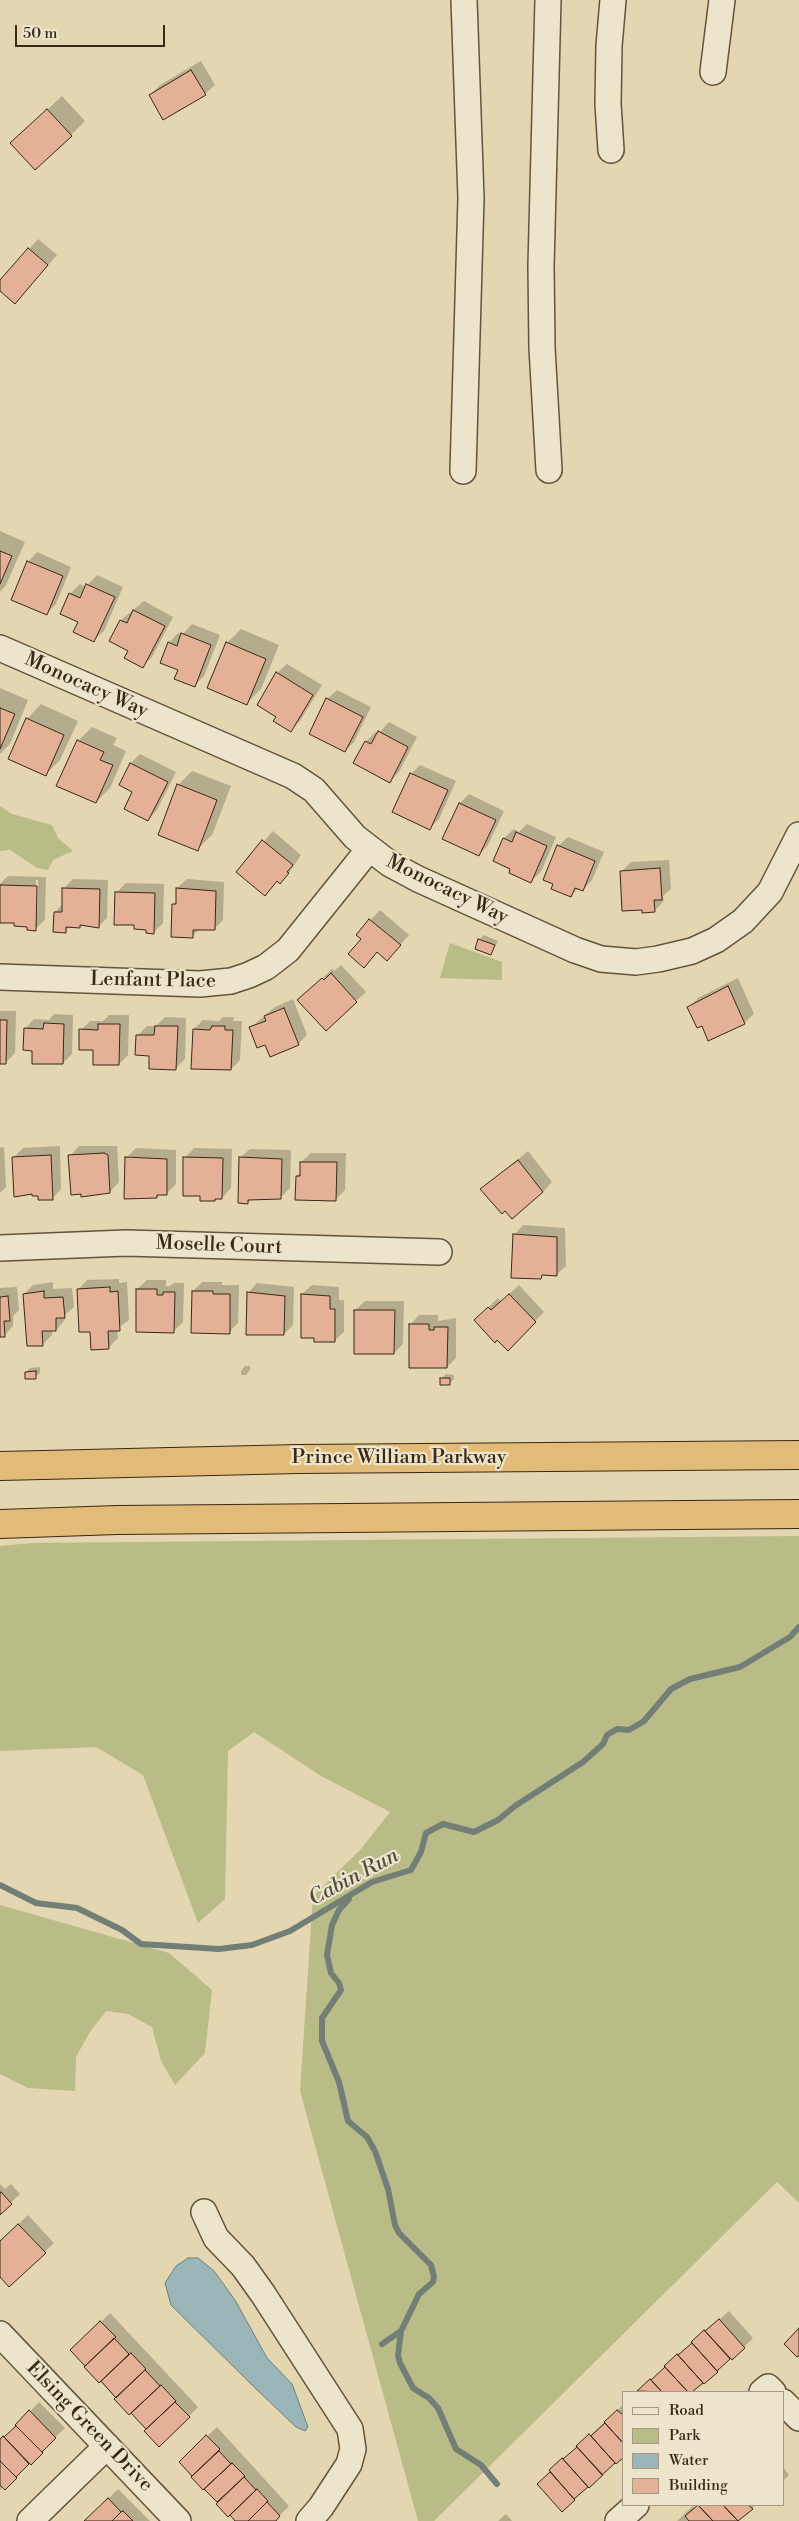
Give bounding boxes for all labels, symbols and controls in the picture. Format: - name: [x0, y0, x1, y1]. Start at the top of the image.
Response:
- scale bar: [18, 15, 168, 47]
- text: 50 m: [23, 24, 57, 43]
- street label: Monocacy Way: [20, 648, 152, 724]
- street label: Monocacy Way: [382, 850, 512, 930]
- street label: Lenfant Place: [90, 968, 216, 994]
- street label: Moselle Court: [155, 1232, 283, 1260]
- street label: Prince William Parkway: [292, 1446, 506, 1470]
- water label: Cabin Run: [305, 1844, 403, 1912]
- street label: Elsing Green Drive: [21, 2357, 157, 2497]
- legend: [622, 2391, 784, 2506]
- text: Road: [669, 2401, 704, 2420]
- text: Park: [669, 2426, 700, 2445]
- text: Water: [669, 2451, 708, 2470]
- text: Building: [669, 2476, 728, 2495]

